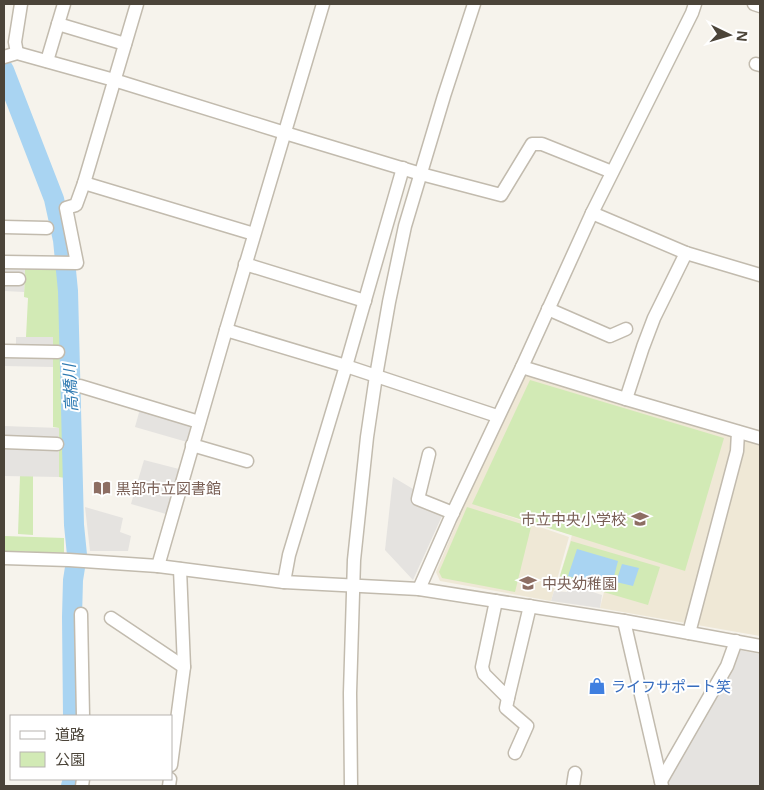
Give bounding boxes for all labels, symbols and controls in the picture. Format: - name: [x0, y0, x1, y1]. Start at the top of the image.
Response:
- north arrow: [704, 10, 754, 60]
- text: N: [732, 30, 752, 43]
- water label: 高橋川: [58, 361, 82, 413]
- library icon: 黒部市立図書館: [92, 478, 112, 498]
- place label: 黒部市立図書館: [116, 478, 221, 498]
- place label: 市立中央小学校: [521, 509, 626, 529]
- school or university icon: 市立中央小学校: [630, 509, 650, 529]
- school or university icon: 中央幼稚園: [518, 573, 538, 593]
- place label: 中央幼稚園: [542, 573, 617, 593]
- shop icon: ライフサポート笑: [587, 676, 607, 696]
- place label: ライフサポート笑: [611, 676, 731, 696]
- legend: [10, 715, 172, 780]
- text: 道路: [55, 724, 85, 744]
- text: 公園: [55, 749, 85, 769]

